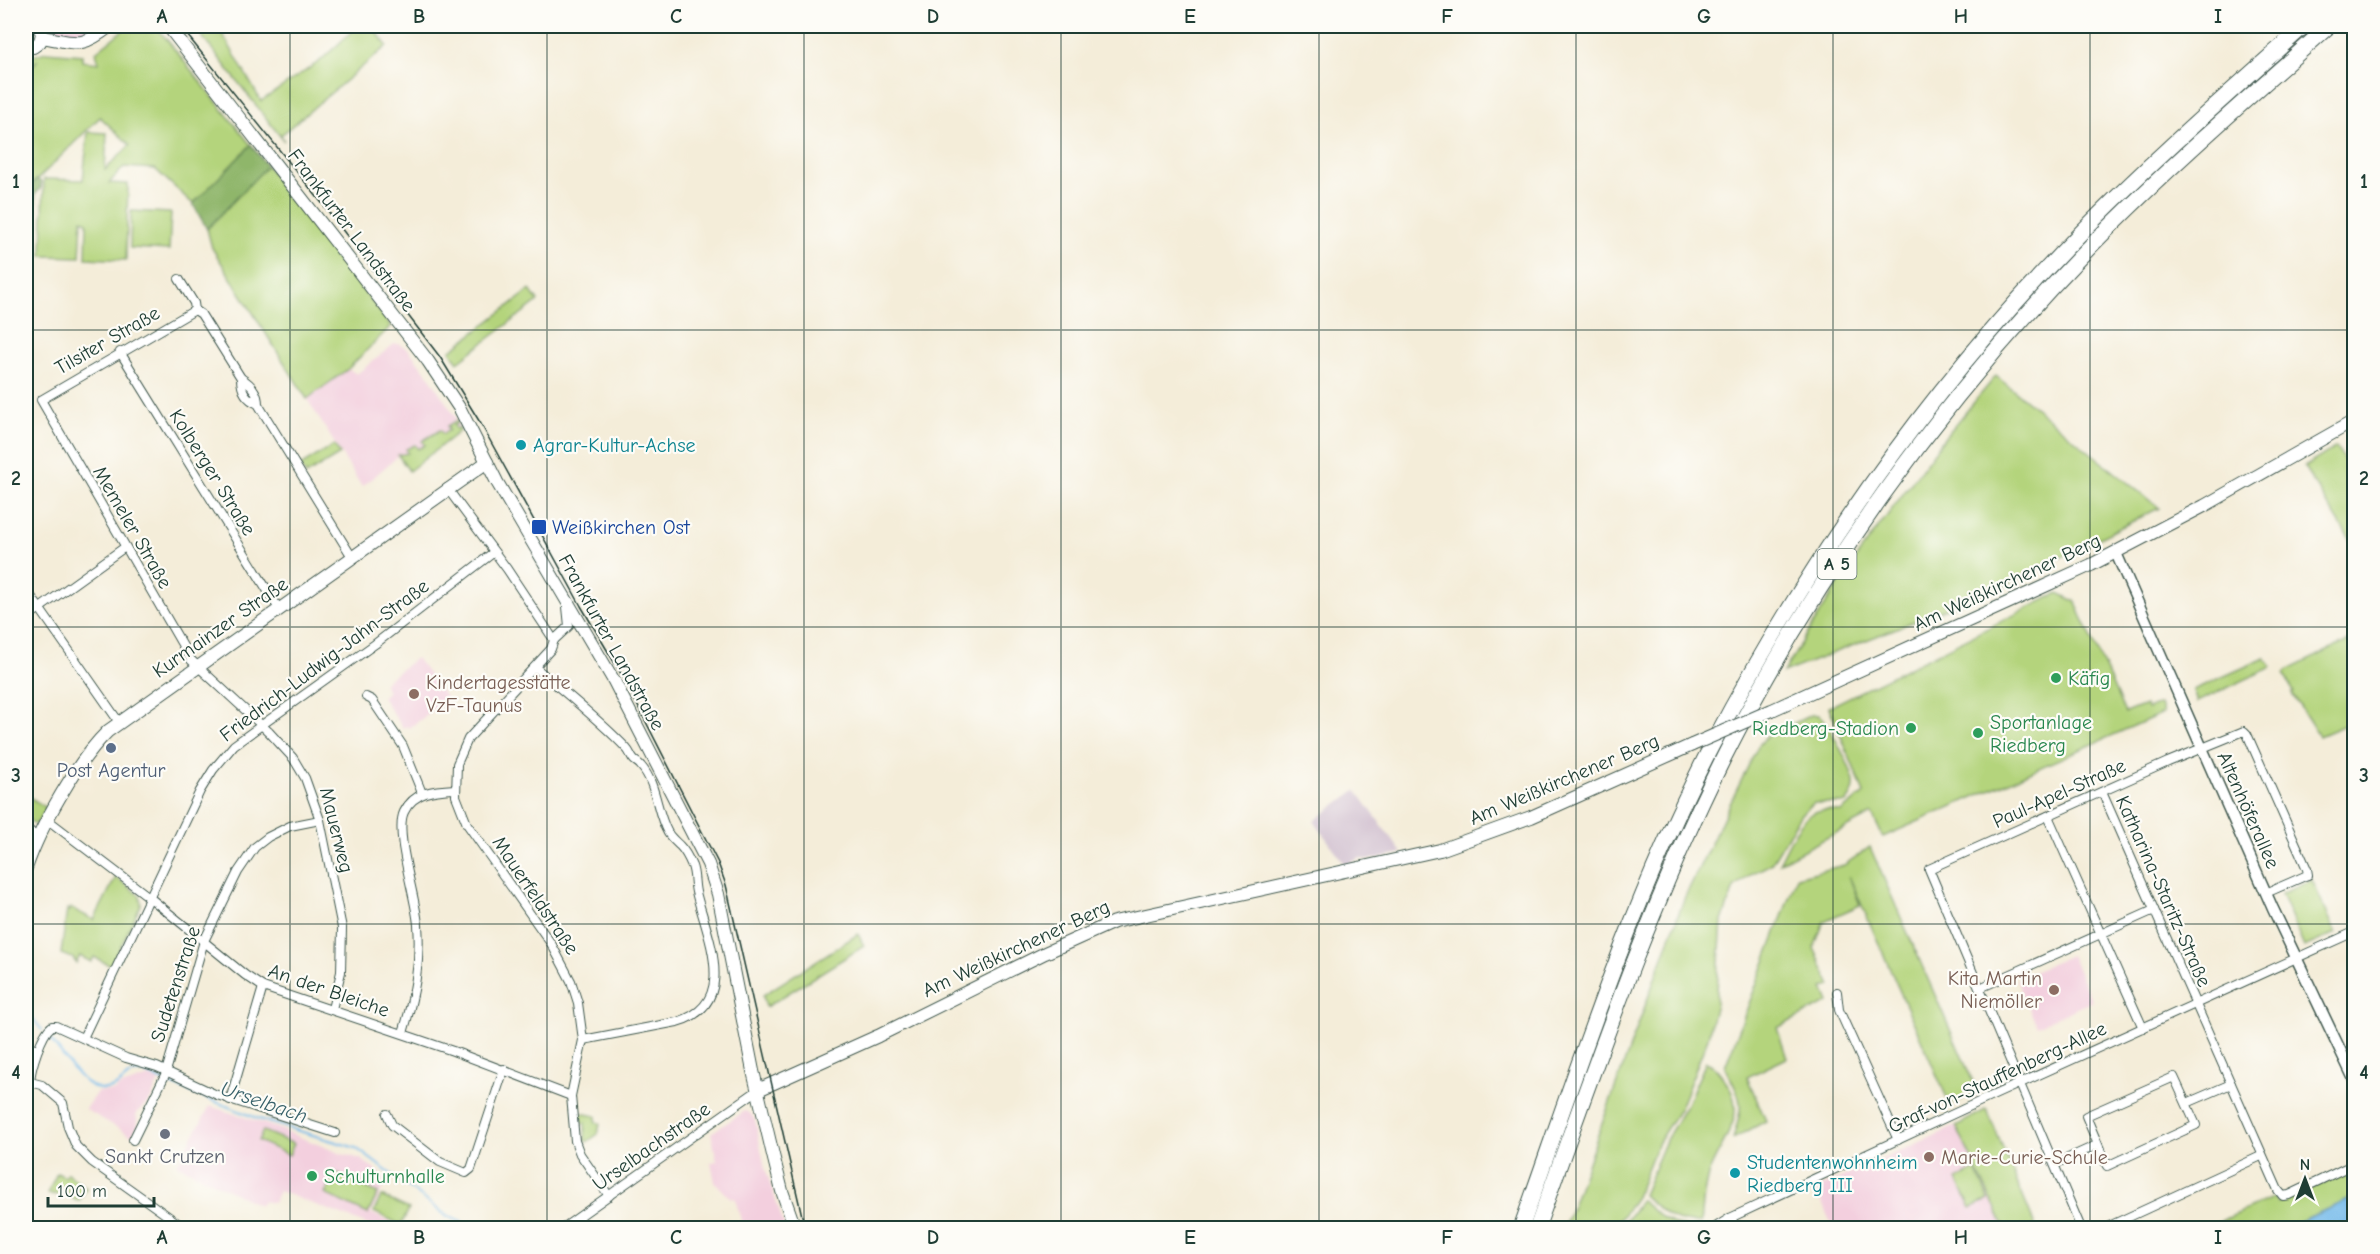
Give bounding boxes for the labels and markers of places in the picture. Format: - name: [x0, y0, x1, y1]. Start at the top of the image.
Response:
- place label: Agrar-Kultur-Achse: [533, 434, 696, 457]
- marker: Agrar-Kultur-Achse: [514, 438, 528, 452]
- place label: Weißkirchen Ost: [552, 516, 691, 539]
- marker: Weißkirchen Ost: [530, 518, 548, 536]
- place label: Käfig: [2068, 667, 2110, 690]
- place label: Kindertagesstätte VzF-Taunus: [426, 671, 570, 717]
- marker: Käfig: [2049, 671, 2063, 685]
- marker: Kindertagesstätte VzF-Taunus: [407, 687, 421, 701]
- place label: Sportanlage Riedberg: [1990, 711, 2092, 757]
- place label: Riedberg-Stadion: [1752, 717, 1899, 740]
- marker: Riedberg-Stadion: [1904, 721, 1918, 735]
- marker: Sportanlage Riedberg: [1971, 726, 1985, 740]
- marker: Post Agentur: [104, 741, 118, 755]
- place label: Post Agentur: [57, 759, 165, 782]
- place label: Kita Martin Niemöller: [1948, 967, 2042, 1013]
- marker: Kita Martin Niemöller: [2047, 983, 2061, 997]
- marker: Sankt Crutzen: [158, 1127, 172, 1141]
- place label: Sankt Crutzen: [105, 1145, 225, 1168]
- place label: Marie-Curie-Schule: [1941, 1146, 2108, 1169]
- marker: Marie-Curie-Schule: [1922, 1150, 1936, 1164]
- place label: Studentenwohnheim Riedberg III: [1747, 1151, 1918, 1197]
- place label: Schulturnhalle: [324, 1165, 445, 1188]
- marker: Studentenwohnheim Riedberg III: [1728, 1166, 1742, 1180]
- marker: Schulturnhalle: [305, 1169, 319, 1183]

